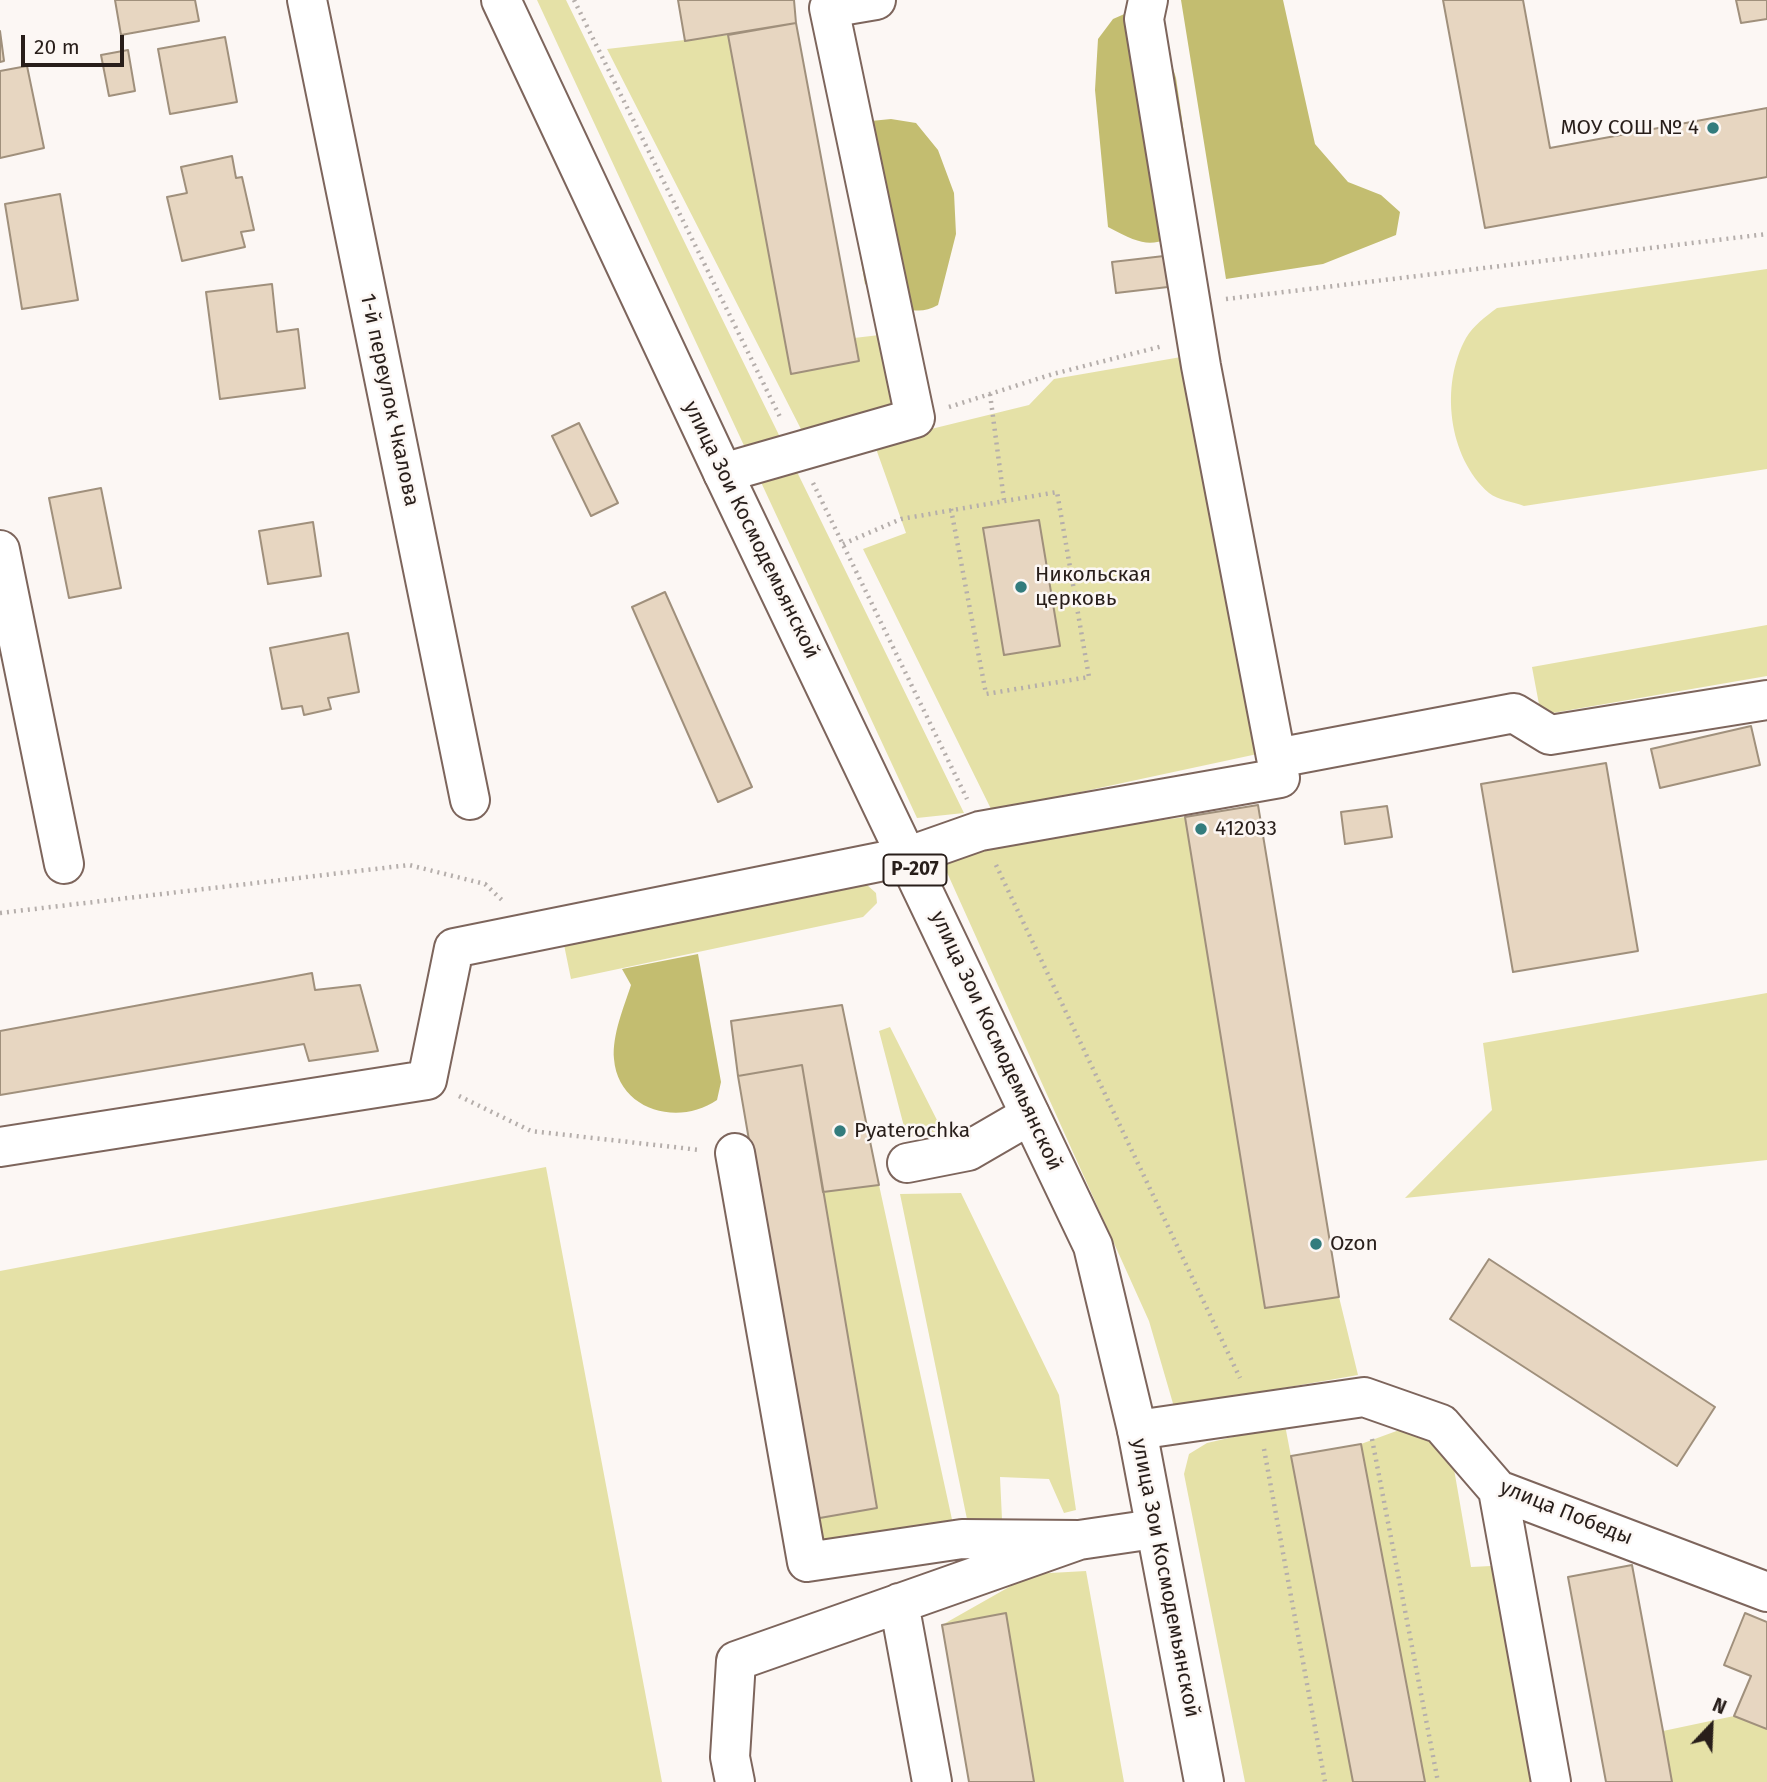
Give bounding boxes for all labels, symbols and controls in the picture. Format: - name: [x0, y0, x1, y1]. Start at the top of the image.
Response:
- scale bar: [24, 21, 128, 65]
- text: 20 m: [34, 34, 80, 60]
- place label: МОУ СОШ № 4: [1560, 115, 1699, 141]
- marker: МОУ СОШ № 4: [1705, 120, 1721, 136]
- street label: 1-й переулок Чкалова: [354, 291, 424, 509]
- street label: улица Зои Космодемьянской: [678, 397, 824, 663]
- place label: Никольская церковь: [1035, 562, 1151, 612]
- marker: Никольская церковь: [1013, 579, 1029, 595]
- place label: 412033: [1215, 816, 1277, 842]
- marker: 412033: [1193, 821, 1209, 837]
- road number: Р-207: [884, 855, 946, 886]
- street label: улица Зои Космодемьянской: [925, 907, 1067, 1175]
- place label: Pyaterochka: [854, 1118, 970, 1144]
- marker: Pyaterochka: [832, 1123, 848, 1139]
- place label: Ozon: [1330, 1231, 1378, 1257]
- marker: Ozon: [1308, 1236, 1324, 1252]
- street label: улица Зои Космодемьянской: [1126, 1436, 1204, 1720]
- street label: улица Победы: [1496, 1475, 1636, 1551]
- north arrow: [1676, 1691, 1746, 1761]
- text: N: [1709, 1693, 1730, 1719]

